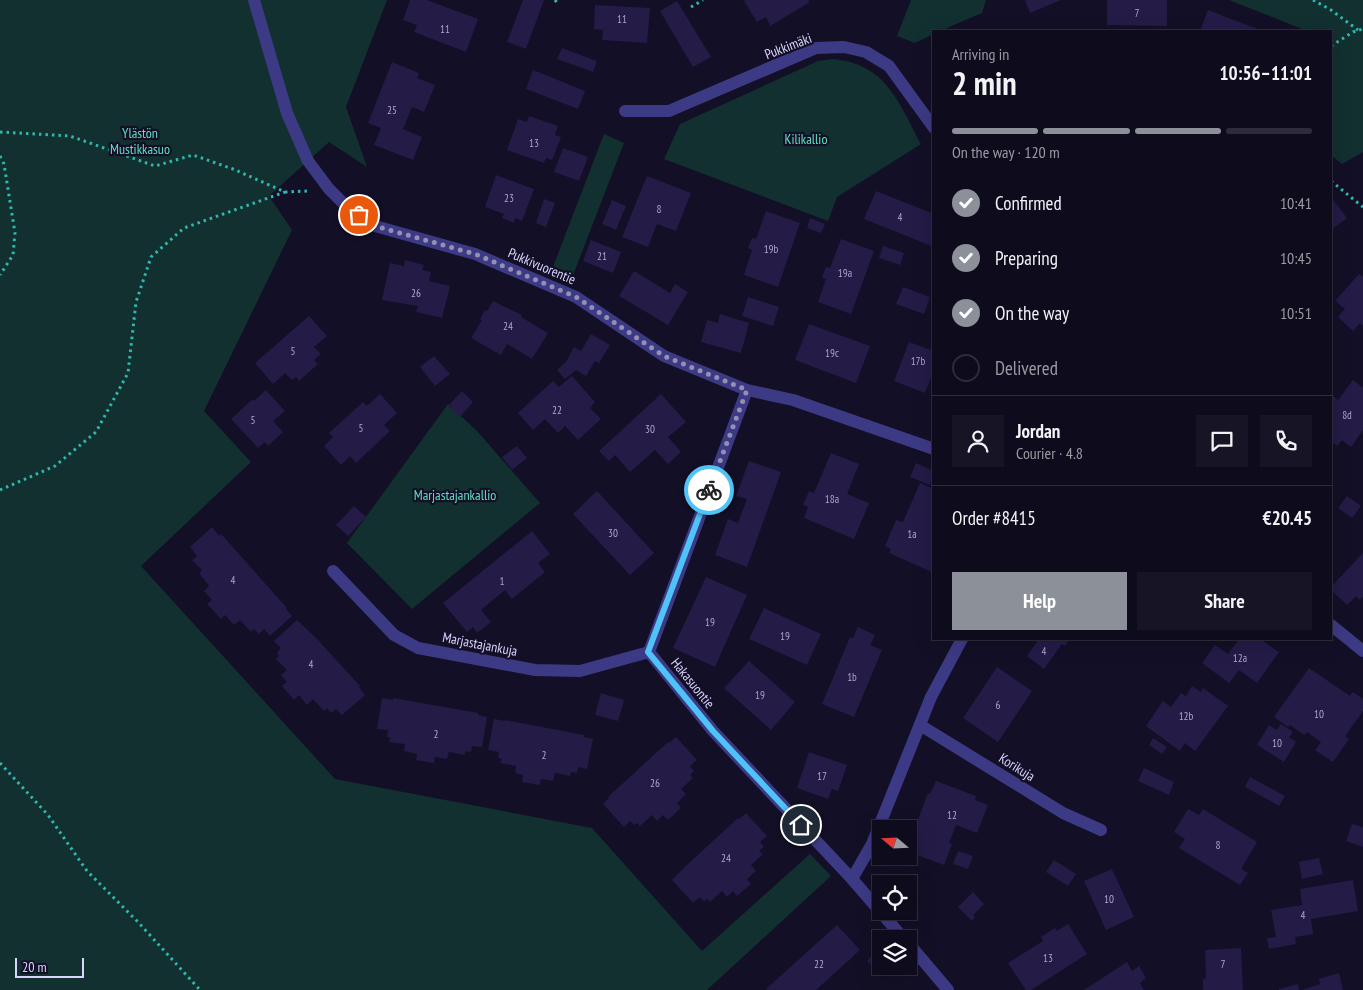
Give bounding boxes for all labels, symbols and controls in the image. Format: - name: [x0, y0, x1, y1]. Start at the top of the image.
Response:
- house number: 7: [1135, 6, 1140, 20]
- house number: 11: [617, 12, 627, 26]
- house number: 11: [440, 22, 450, 36]
- street label: Pukkimäki: [762, 29, 814, 63]
- text: Arriving in: [952, 44, 1009, 64]
- text: 10:56–11:01: [1219, 61, 1312, 85]
- text: 2 min: [952, 62, 1017, 104]
- house number: 25: [387, 103, 397, 117]
- park label: Ylästön Mustikkasuo: [110, 124, 170, 158]
- park label: Kilikallio: [785, 130, 827, 148]
- house number: 13: [529, 136, 539, 150]
- text: On the way · 120 m: [952, 142, 1060, 162]
- icon: check: [952, 189, 980, 217]
- house number: 23: [504, 191, 514, 205]
- text: Confirmed: [995, 191, 1062, 215]
- text: 10:41: [1280, 193, 1312, 213]
- pin: [338, 194, 380, 236]
- icon: bag: [345, 201, 373, 229]
- house number: 8: [657, 202, 662, 216]
- house number: 4: [898, 210, 903, 224]
- house number: 19b: [764, 242, 779, 256]
- street label: Pukkivuorentie: [505, 244, 579, 288]
- icon: check: [952, 244, 980, 272]
- text: Preparing: [995, 246, 1058, 270]
- text: 10:45: [1280, 248, 1312, 268]
- house number: 21: [597, 249, 607, 263]
- house number: 19a: [838, 266, 852, 280]
- house number: 26: [411, 286, 421, 300]
- icon: check: [952, 299, 980, 327]
- text: On the way: [995, 301, 1069, 325]
- text: 10:51: [1280, 303, 1312, 323]
- house number: 24: [503, 319, 513, 333]
- house number: 5: [291, 344, 296, 358]
- house number: 19c: [825, 346, 839, 360]
- house number: 17b: [911, 354, 926, 368]
- text: Delivered: [995, 356, 1058, 380]
- house number: 22: [552, 403, 562, 417]
- house number: 8d: [1342, 408, 1352, 422]
- house number: 5: [251, 413, 256, 427]
- button: person: [952, 415, 1004, 467]
- button: chat: [1196, 415, 1248, 467]
- button: phone: [1260, 415, 1312, 467]
- text: Jordan: [1016, 419, 1060, 443]
- house number: 5: [359, 421, 364, 435]
- house number: 30: [645, 422, 655, 436]
- text: Courier · 4.8: [1016, 443, 1083, 463]
- courier: [684, 465, 734, 515]
- icon: bike: [695, 476, 723, 504]
- park label: Marjastajankallio: [414, 486, 496, 504]
- house number: 18a: [825, 492, 839, 506]
- text: Order #8415: [952, 506, 1036, 530]
- text: €20.45: [1263, 506, 1312, 530]
- house number: 30: [608, 526, 618, 540]
- house number: 1a: [907, 527, 917, 541]
- button: Help: [952, 572, 1127, 630]
- button: Share: [1137, 572, 1312, 630]
- house number: 4: [231, 573, 236, 587]
- house number: 1: [500, 574, 505, 588]
- house number: 19: [705, 615, 715, 629]
- street label: Marjastajankuja: [441, 628, 519, 660]
- house number: 19: [780, 629, 790, 643]
- house number: 4: [1042, 644, 1047, 658]
- house number: 12a: [1233, 651, 1247, 665]
- street label: Hakasuontie: [667, 654, 719, 712]
- house number: 4: [309, 657, 314, 671]
- house number: 1b: [847, 670, 857, 684]
- house number: 19: [755, 688, 765, 702]
- house number: 6: [996, 698, 1001, 712]
- house number: 10: [1314, 707, 1324, 721]
- house number: 12b: [1179, 709, 1194, 723]
- house number: 2: [434, 727, 439, 741]
- house number: 10: [1272, 736, 1282, 750]
- house number: 2: [542, 748, 547, 762]
- street label: Korikuja: [996, 749, 1038, 785]
- house number: 17: [817, 769, 827, 783]
- house number: 26: [650, 776, 660, 790]
- pin: [780, 804, 822, 846]
- house number: 12: [947, 808, 957, 822]
- icon: home: [787, 811, 815, 839]
- north arrow: [872, 820, 918, 865]
- map controls: [872, 820, 917, 975]
- house number: 8: [1216, 838, 1221, 852]
- house number: 24: [721, 851, 731, 865]
- button: locate: [872, 875, 917, 920]
- house number: 10: [1104, 892, 1114, 906]
- house number: 4: [1301, 908, 1306, 922]
- button: layers: [872, 930, 917, 975]
- house number: 13: [1043, 951, 1053, 965]
- scale bar: [15, 955, 84, 978]
- house number: 22: [814, 957, 824, 971]
- house number: 7: [1221, 957, 1226, 971]
- text: 20 m: [22, 958, 47, 976]

